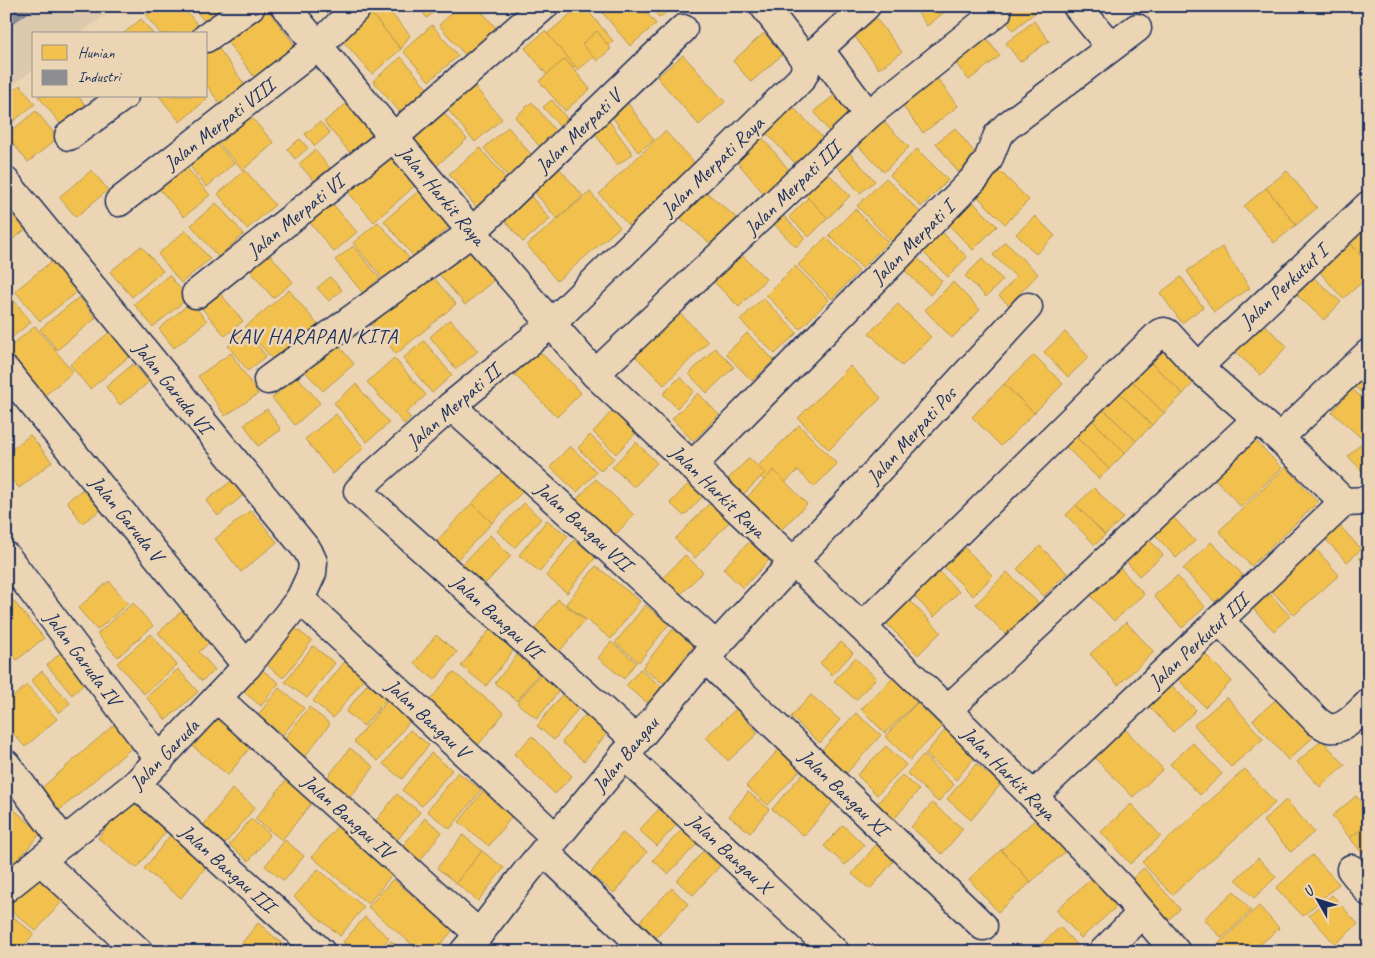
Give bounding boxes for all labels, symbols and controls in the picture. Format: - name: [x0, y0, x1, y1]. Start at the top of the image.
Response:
- legend: [32, 32, 208, 98]
- text: Hunian: [78, 44, 115, 63]
- text: Industri: [78, 68, 123, 87]
- street label: Jalan Merpati VIII: [158, 71, 283, 176]
- street label: Jalan Merpati V: [530, 81, 629, 179]
- street label: Jalan Merpati Raya: [655, 110, 770, 223]
- street label: Jalan Merpati III: [738, 134, 848, 241]
- street label: Jalan Harkit Raya: [392, 139, 492, 252]
- street label: Jalan Merpati VI: [241, 167, 353, 264]
- street label: Jalan Merpati I: [865, 192, 963, 290]
- street label: Jalan Perkutut I: [1233, 236, 1336, 334]
- district label: KAV HARAPAN KITA: [228, 323, 398, 349]
- street label: Jalan Garuda VI: [127, 335, 220, 442]
- street label: Jalan Merpati II: [401, 356, 508, 454]
- street label: Jalan Merpati Pos: [861, 380, 963, 490]
- street label: Jalan Harkit Raya: [664, 439, 772, 544]
- street label: Jalan Garuda V: [84, 470, 171, 570]
- street label: Jalan Bangau VII: [529, 476, 640, 579]
- street label: Jalan Bangau VI: [445, 569, 551, 667]
- street label: Jalan Perkutut III: [1142, 586, 1256, 695]
- street label: Jalan Garuda IV: [38, 605, 129, 714]
- street label: Jalan Bangau V: [380, 673, 478, 766]
- street label: Jalan Bangau: [586, 710, 665, 798]
- street label: Jalan Garuda: [124, 712, 205, 796]
- street label: Jalan Harkit Raya: [956, 720, 1062, 827]
- street label: Jalan Bangau XI: [793, 743, 897, 844]
- street label: Jalan Bangau IV: [296, 768, 401, 867]
- street label: Jalan Bangau X: [682, 807, 779, 901]
- street label: Jalan Bangau III: [174, 818, 284, 920]
- north arrow: [1292, 876, 1342, 926]
- text: U: [1300, 882, 1319, 900]

